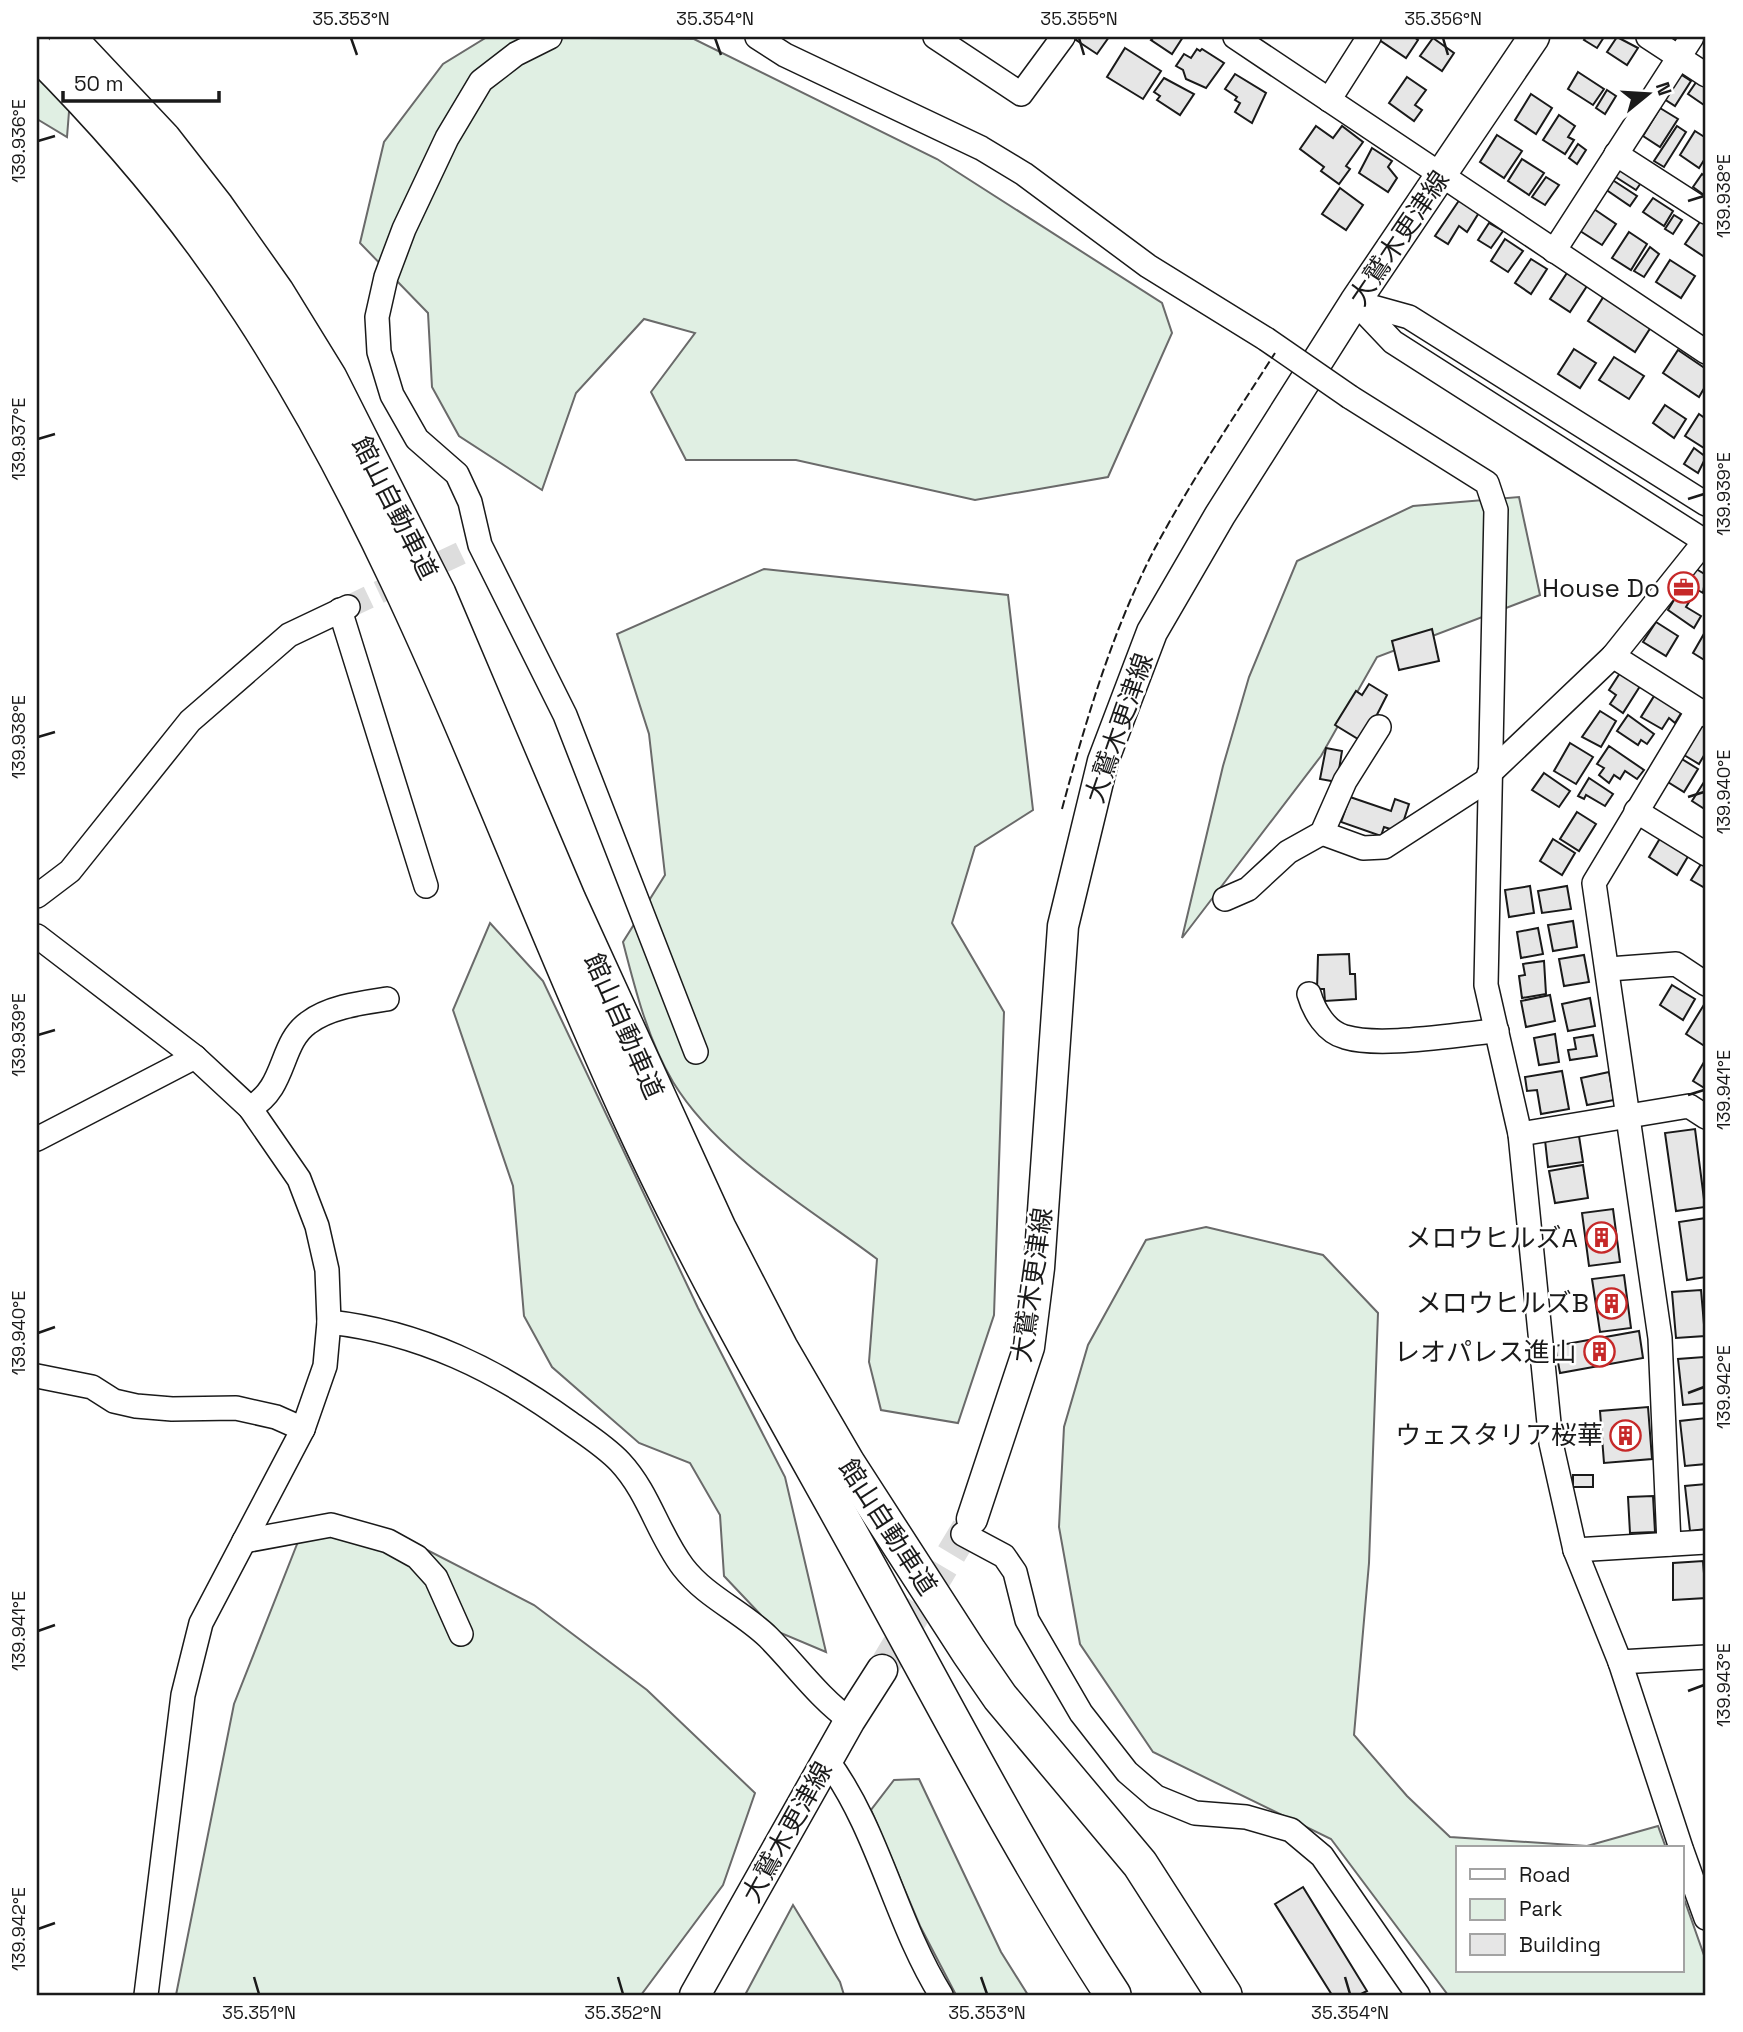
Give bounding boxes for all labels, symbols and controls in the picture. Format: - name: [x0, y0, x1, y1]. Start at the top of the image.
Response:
- text: 35.353°N: [312, 7, 390, 30]
- text: 35.354°N: [676, 7, 754, 30]
- text: 35.355°N: [1040, 7, 1118, 30]
- text: 35.356°N: [1404, 7, 1482, 30]
- scale bar: [63, 60, 219, 104]
- north arrow: [1614, 60, 1684, 130]
- text: 50 m: [74, 70, 124, 97]
- text: N: [1650, 79, 1678, 99]
- text: 139.936°E: [7, 99, 30, 183]
- text: 139.938°E: [1712, 154, 1735, 238]
- street label: 大鷲木更津線: [1341, 164, 1457, 312]
- text: 139.937°E: [7, 398, 30, 480]
- street label: 館山自動車道: [344, 431, 446, 585]
- text: 139.939°E: [1712, 452, 1735, 536]
- place label: House Do: [1542, 571, 1660, 605]
- office icon: House Do: [1666, 571, 1700, 605]
- street label: 大鷲木更津線: [1078, 649, 1160, 807]
- text: 139.938°E: [7, 695, 30, 779]
- text: 139.940°E: [1712, 750, 1735, 834]
- street label: 館山自動車道: [577, 948, 671, 1104]
- text: 139.939°E: [7, 993, 30, 1077]
- text: 139.941°E: [1712, 1050, 1735, 1130]
- street label: 大鷲木更津線: [1004, 1205, 1060, 1365]
- place label: メロウヒルズA: [1406, 1221, 1578, 1255]
- building icon: メロウヒルズA: [1584, 1221, 1618, 1255]
- place label: メロウヒルズB: [1416, 1286, 1589, 1320]
- building icon: メロウヒルズB: [1595, 1286, 1629, 1320]
- text: 139.940°E: [7, 1291, 30, 1375]
- place label: レオパレス進山: [1394, 1335, 1576, 1369]
- building icon: レオパレス進山: [1582, 1335, 1616, 1369]
- text: 139.942°E: [1712, 1345, 1735, 1429]
- place label: ウェスタリア桜華: [1395, 1418, 1603, 1452]
- building icon: ウェスタリア桜華: [1609, 1418, 1643, 1452]
- street label: 館山自動車道: [831, 1452, 945, 1602]
- text: 139.941°E: [7, 1591, 30, 1671]
- text: 139.943°E: [1712, 1643, 1735, 1727]
- street label: 大鷲木更津線: [734, 1756, 840, 1908]
- legend: [1456, 1846, 1684, 1972]
- text: Road: [1519, 1861, 1571, 1888]
- text: 139.942°E: [7, 1887, 30, 1971]
- text: Park: [1519, 1895, 1563, 1922]
- text: Building: [1519, 1931, 1601, 1958]
- text: 35.351°N: [222, 2001, 296, 2024]
- text: 35.352°N: [584, 2001, 662, 2024]
- text: 35.353°N: [948, 2001, 1026, 2024]
- text: 35.354°N: [1311, 2001, 1389, 2024]

